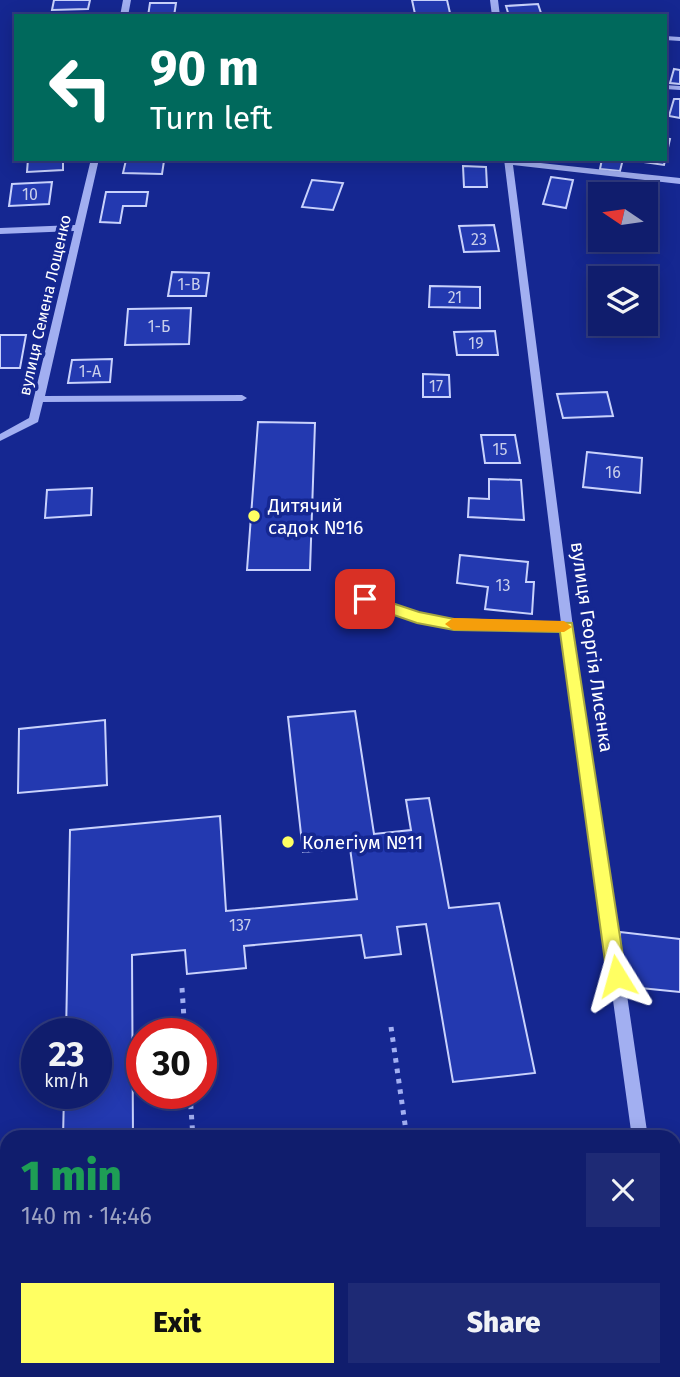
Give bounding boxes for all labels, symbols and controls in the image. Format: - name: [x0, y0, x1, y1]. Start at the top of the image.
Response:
- text: 90 m: [150, 39, 259, 98]
- icon: left: [35, 42, 126, 133]
- text: Turn left: [150, 99, 272, 137]
- north arrow: [588, 182, 658, 252]
- map controls: [588, 182, 658, 336]
- house number: 10: [22, 185, 38, 204]
- street label: вулиця Семена Лощенко: [15, 213, 75, 397]
- house number: 23: [471, 230, 487, 249]
- button: layers: [588, 266, 658, 336]
- house number: 1-В: [177, 275, 201, 294]
- house number: 21: [448, 288, 462, 307]
- house number: 1-Б: [148, 317, 170, 336]
- house number: 19: [468, 334, 484, 353]
- house number: 1-А: [79, 362, 102, 381]
- house number: 17: [429, 377, 443, 396]
- house number: 15: [493, 440, 507, 459]
- house number: 16: [605, 463, 621, 482]
- place label: Дитячий садок №16: [267, 494, 363, 539]
- marker: Дитячий садок №16: [246, 508, 262, 524]
- street label: вулиця Георгія Лисенка: [566, 540, 618, 754]
- pin: [335, 569, 395, 629]
- house number: 13: [496, 576, 510, 595]
- icon: arrive: [346, 580, 384, 618]
- place label: Колегіум №11: [302, 831, 423, 854]
- marker: Колегіум №11: [280, 834, 296, 850]
- house number: 137: [229, 916, 251, 935]
- position arrow: [580, 939, 654, 1013]
- speed limit sign: 30: [126, 1018, 217, 1109]
- text: 23: [48, 1033, 85, 1075]
- text: km/h: [44, 1070, 89, 1092]
- text: 1 min: [21, 1151, 122, 1201]
- button: close: [586, 1153, 660, 1227]
- text: 140 m · 14:46: [21, 1202, 152, 1230]
- button: Exit: [21, 1283, 334, 1363]
- button: Share: [348, 1283, 660, 1363]

